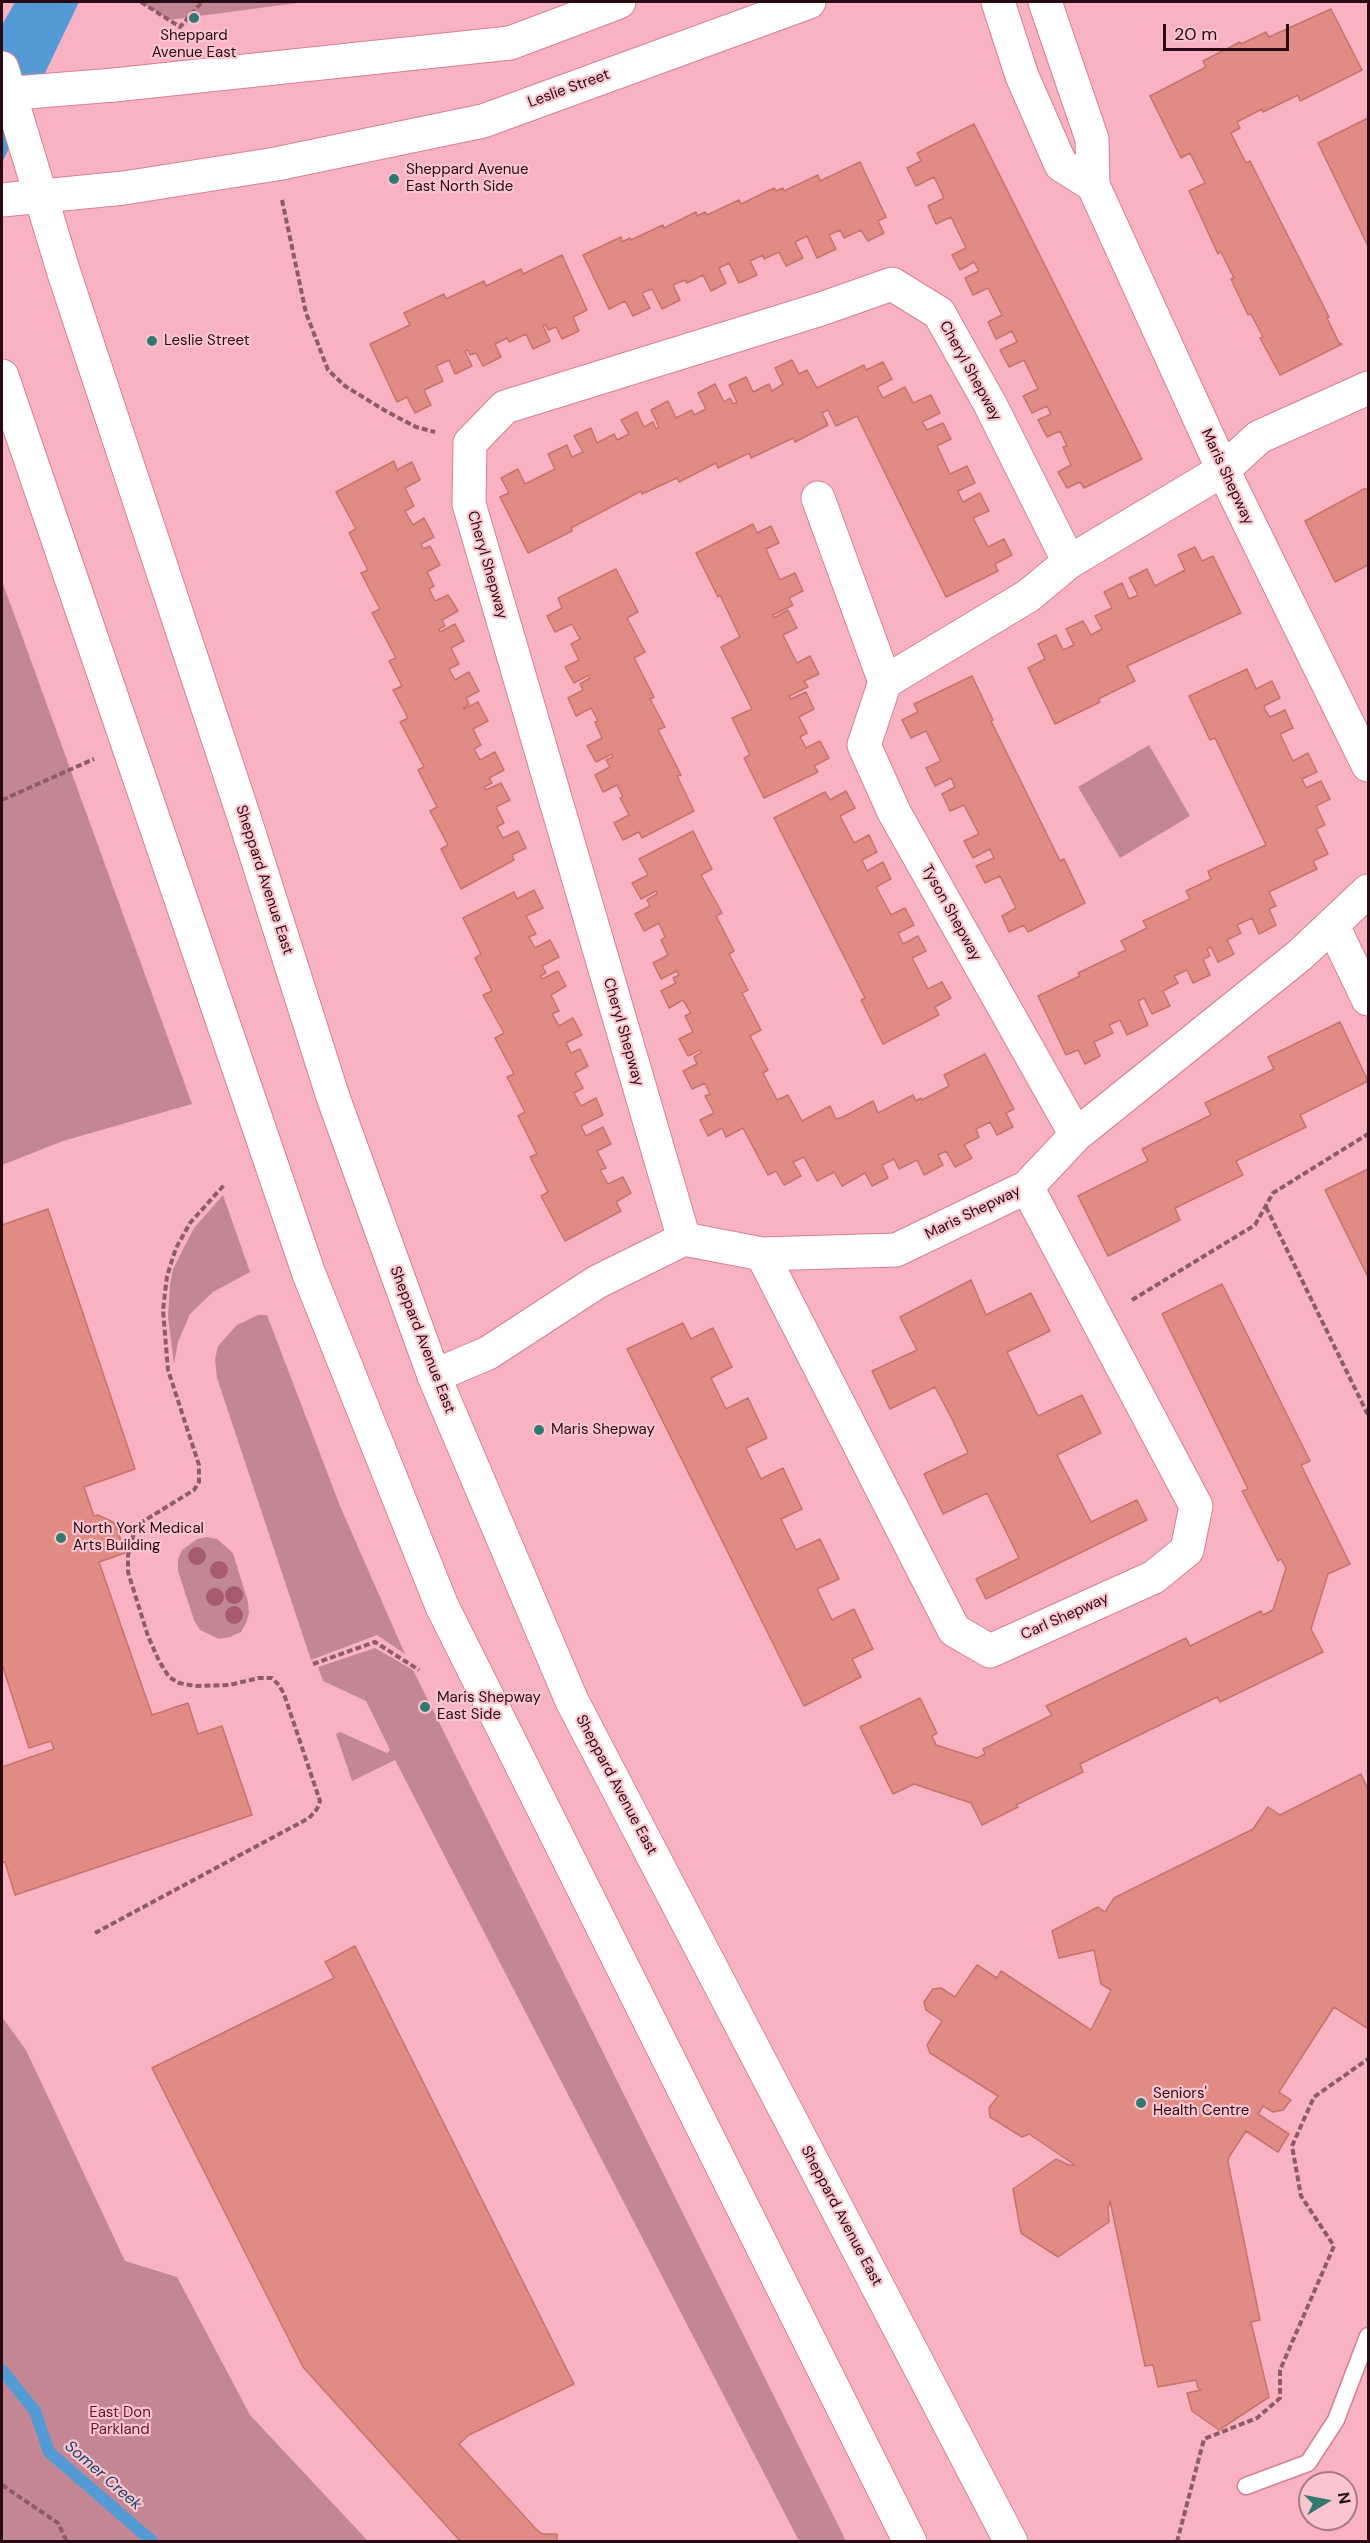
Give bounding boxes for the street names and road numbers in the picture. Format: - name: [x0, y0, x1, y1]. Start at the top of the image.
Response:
- street label: Leslie Street: [526, 66, 612, 112]
- street label: Cheryl Shepway: [935, 318, 1005, 424]
- street label: Maris Shepway: [1197, 426, 1257, 528]
- street label: Cheryl Shepway: [463, 509, 511, 621]
- street label: Sheppard Avenue East: [231, 803, 297, 957]
- street label: Tyson Shepway: [917, 862, 985, 964]
- street label: Cheryl Shepway: [599, 976, 647, 1088]
- street label: Maris Shepway: [922, 1182, 1024, 1244]
- street label: Sheppard Avenue East: [386, 1264, 458, 1416]
- street label: Carl Shepway: [1018, 1590, 1112, 1644]
- street label: Sheppard Avenue East: [571, 1712, 661, 1858]
- street label: Sheppard Avenue East: [796, 2143, 886, 2289]

